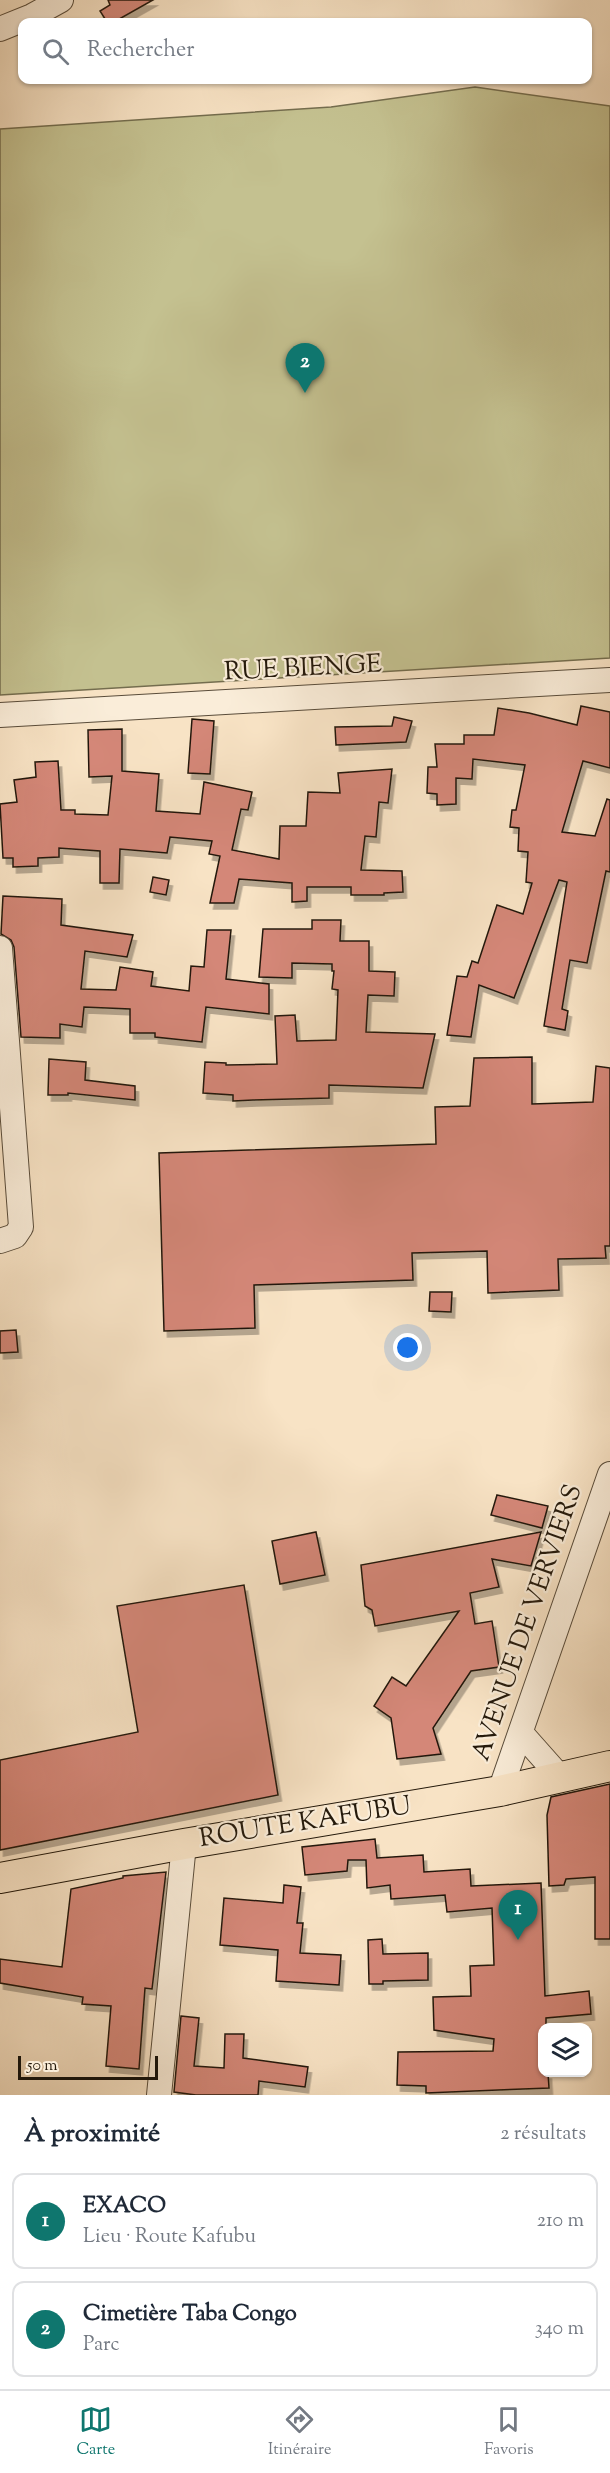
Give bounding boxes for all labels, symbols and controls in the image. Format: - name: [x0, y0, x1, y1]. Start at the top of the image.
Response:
- search box: [18, 18, 592, 84]
- icon: search: [39, 35, 72, 68]
- text: Rechercher: [87, 35, 194, 67]
- pin: 2: [286, 344, 324, 393]
- street label: RUE BIENGE: [223, 646, 383, 692]
- your location: [393, 1333, 422, 1362]
- street label: AVENUE DE VERVIERS: [463, 1480, 593, 1766]
- street label: ROUTE KAFUBU: [196, 1788, 414, 1858]
- pin: 1: [498, 1890, 538, 1940]
- map controls: [538, 2023, 592, 2077]
- button: layers: [538, 2023, 592, 2077]
- scale bar: [18, 2053, 158, 2080]
- text: 50 m: [27, 2055, 58, 2078]
- text: À proximité: [24, 2116, 160, 2153]
- text: 2 résultats: [500, 2120, 586, 2149]
- text: EXACO: [83, 2191, 166, 2223]
- text: 1: [42, 2207, 49, 2236]
- text: 210 m: [537, 2207, 584, 2236]
- text: Lieu · Route Kafubu: [83, 2223, 256, 2252]
- text: Cimetière Taba Congo: [83, 2299, 297, 2331]
- text: 2: [41, 2315, 50, 2344]
- text: 340 m: [535, 2315, 584, 2344]
- text: Parc: [83, 2331, 119, 2360]
- tab: Carte: [76, 2403, 115, 2462]
- tab: Itinéraire: [268, 2403, 331, 2462]
- tab: Favoris: [484, 2403, 534, 2462]

